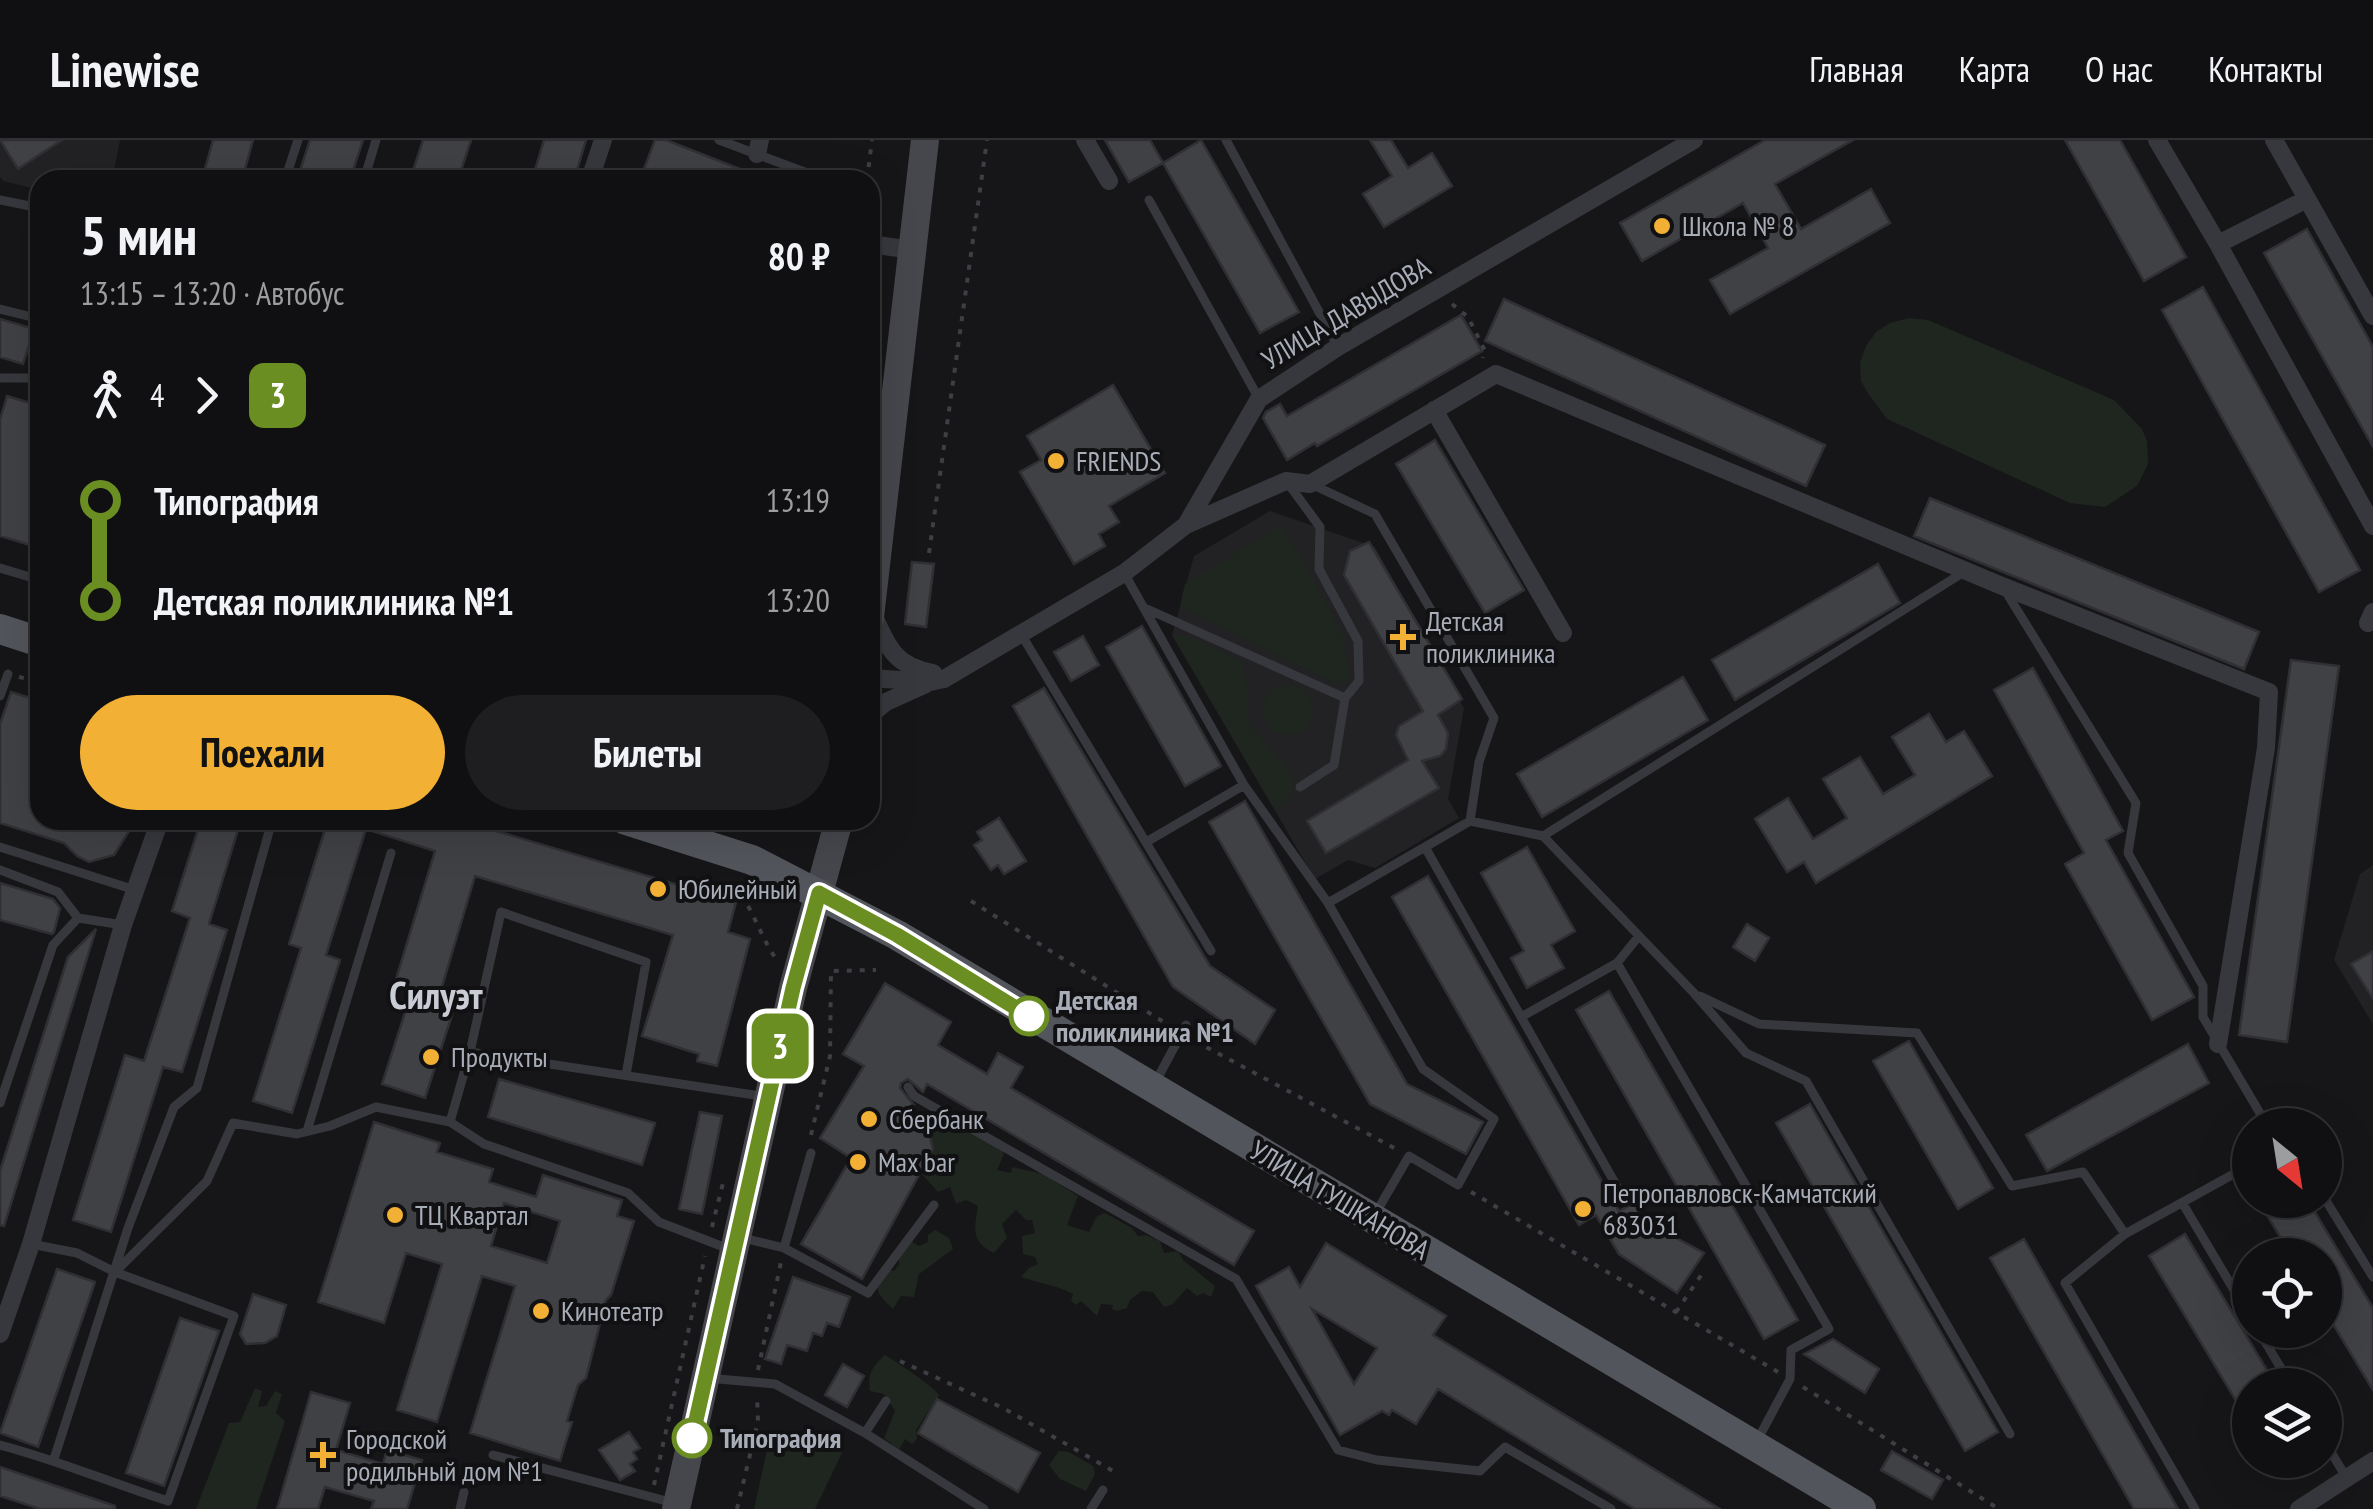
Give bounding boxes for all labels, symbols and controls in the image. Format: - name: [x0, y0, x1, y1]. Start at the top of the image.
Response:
- text: Linewise: [50, 38, 200, 100]
- text: Главная: [1809, 46, 1904, 92]
- text: Карта: [1959, 46, 2030, 92]
- text: О нас: [2085, 46, 2153, 92]
- text: Контакты: [2208, 46, 2323, 92]
- text: 5 мин: [80, 199, 197, 270]
- place label: Школа № 8: [1682, 207, 1794, 244]
- marker: Школа № 8: [1651, 215, 1673, 237]
- text: 80 ₽: [768, 231, 830, 280]
- street label: УЛИЦА ДАВЫДОВА: [1255, 247, 1437, 377]
- text: 13:15 – 13:20 · Автобус: [80, 272, 344, 314]
- icon: walk: [80, 368, 135, 423]
- icon: forward: [179, 368, 234, 423]
- text: 3: [269, 372, 286, 418]
- text: 4: [150, 374, 164, 416]
- place label: FRIENDS: [1076, 442, 1161, 479]
- marker: FRIENDS: [1045, 450, 1067, 472]
- text: Типография: [154, 476, 319, 525]
- text: 13:19: [766, 479, 830, 521]
- text: Детская поликлиника №1: [154, 576, 514, 625]
- text: 13:20: [766, 579, 830, 621]
- place label: Детская поликлиника: [1426, 602, 1555, 671]
- marker: Детская поликлиника: [1390, 624, 1416, 650]
- button: Поехали: [80, 695, 445, 810]
- button: Билеты: [465, 695, 830, 810]
- place label: Юбилейный: [678, 870, 797, 907]
- marker: Юбилейный: [647, 878, 669, 900]
- district label: Силуэт: [389, 970, 484, 1019]
- place label: Детская поликлиника №1: [1056, 981, 1234, 1050]
- marker: Детская поликлиника №1: [1010, 997, 1048, 1035]
- line badge: 3: [748, 1014, 812, 1078]
- text: 3: [772, 1023, 788, 1069]
- place label: Продукты: [451, 1038, 548, 1075]
- marker: Продукты: [420, 1046, 442, 1068]
- place label: Сбербанк: [889, 1100, 984, 1137]
- marker: Сбербанк: [858, 1108, 880, 1130]
- north arrow: [2232, 1108, 2342, 1218]
- map controls: [2232, 1108, 2342, 1478]
- street label: УЛИЦА ТУШКАНОВА: [1244, 1131, 1438, 1268]
- place label: Max bar: [878, 1143, 955, 1180]
- marker: Max bar: [847, 1151, 869, 1173]
- place label: Петропавловск-Камчатский 683031: [1603, 1174, 1877, 1243]
- place label: ТЦ Квартал: [415, 1196, 529, 1233]
- marker: Петропавловск-Камчатский 683031: [1572, 1198, 1594, 1220]
- marker: ТЦ Квартал: [384, 1204, 406, 1226]
- button: locate: [2232, 1238, 2342, 1348]
- place label: Кинотеатр: [561, 1292, 664, 1329]
- marker: Кинотеатр: [530, 1300, 552, 1322]
- button: layers: [2232, 1368, 2342, 1478]
- marker: Типография: [673, 1419, 711, 1457]
- place label: Типография: [720, 1419, 841, 1456]
- place label: Городской родильный дом №1: [346, 1420, 543, 1489]
- marker: Городской родильный дом №1: [310, 1442, 336, 1468]

